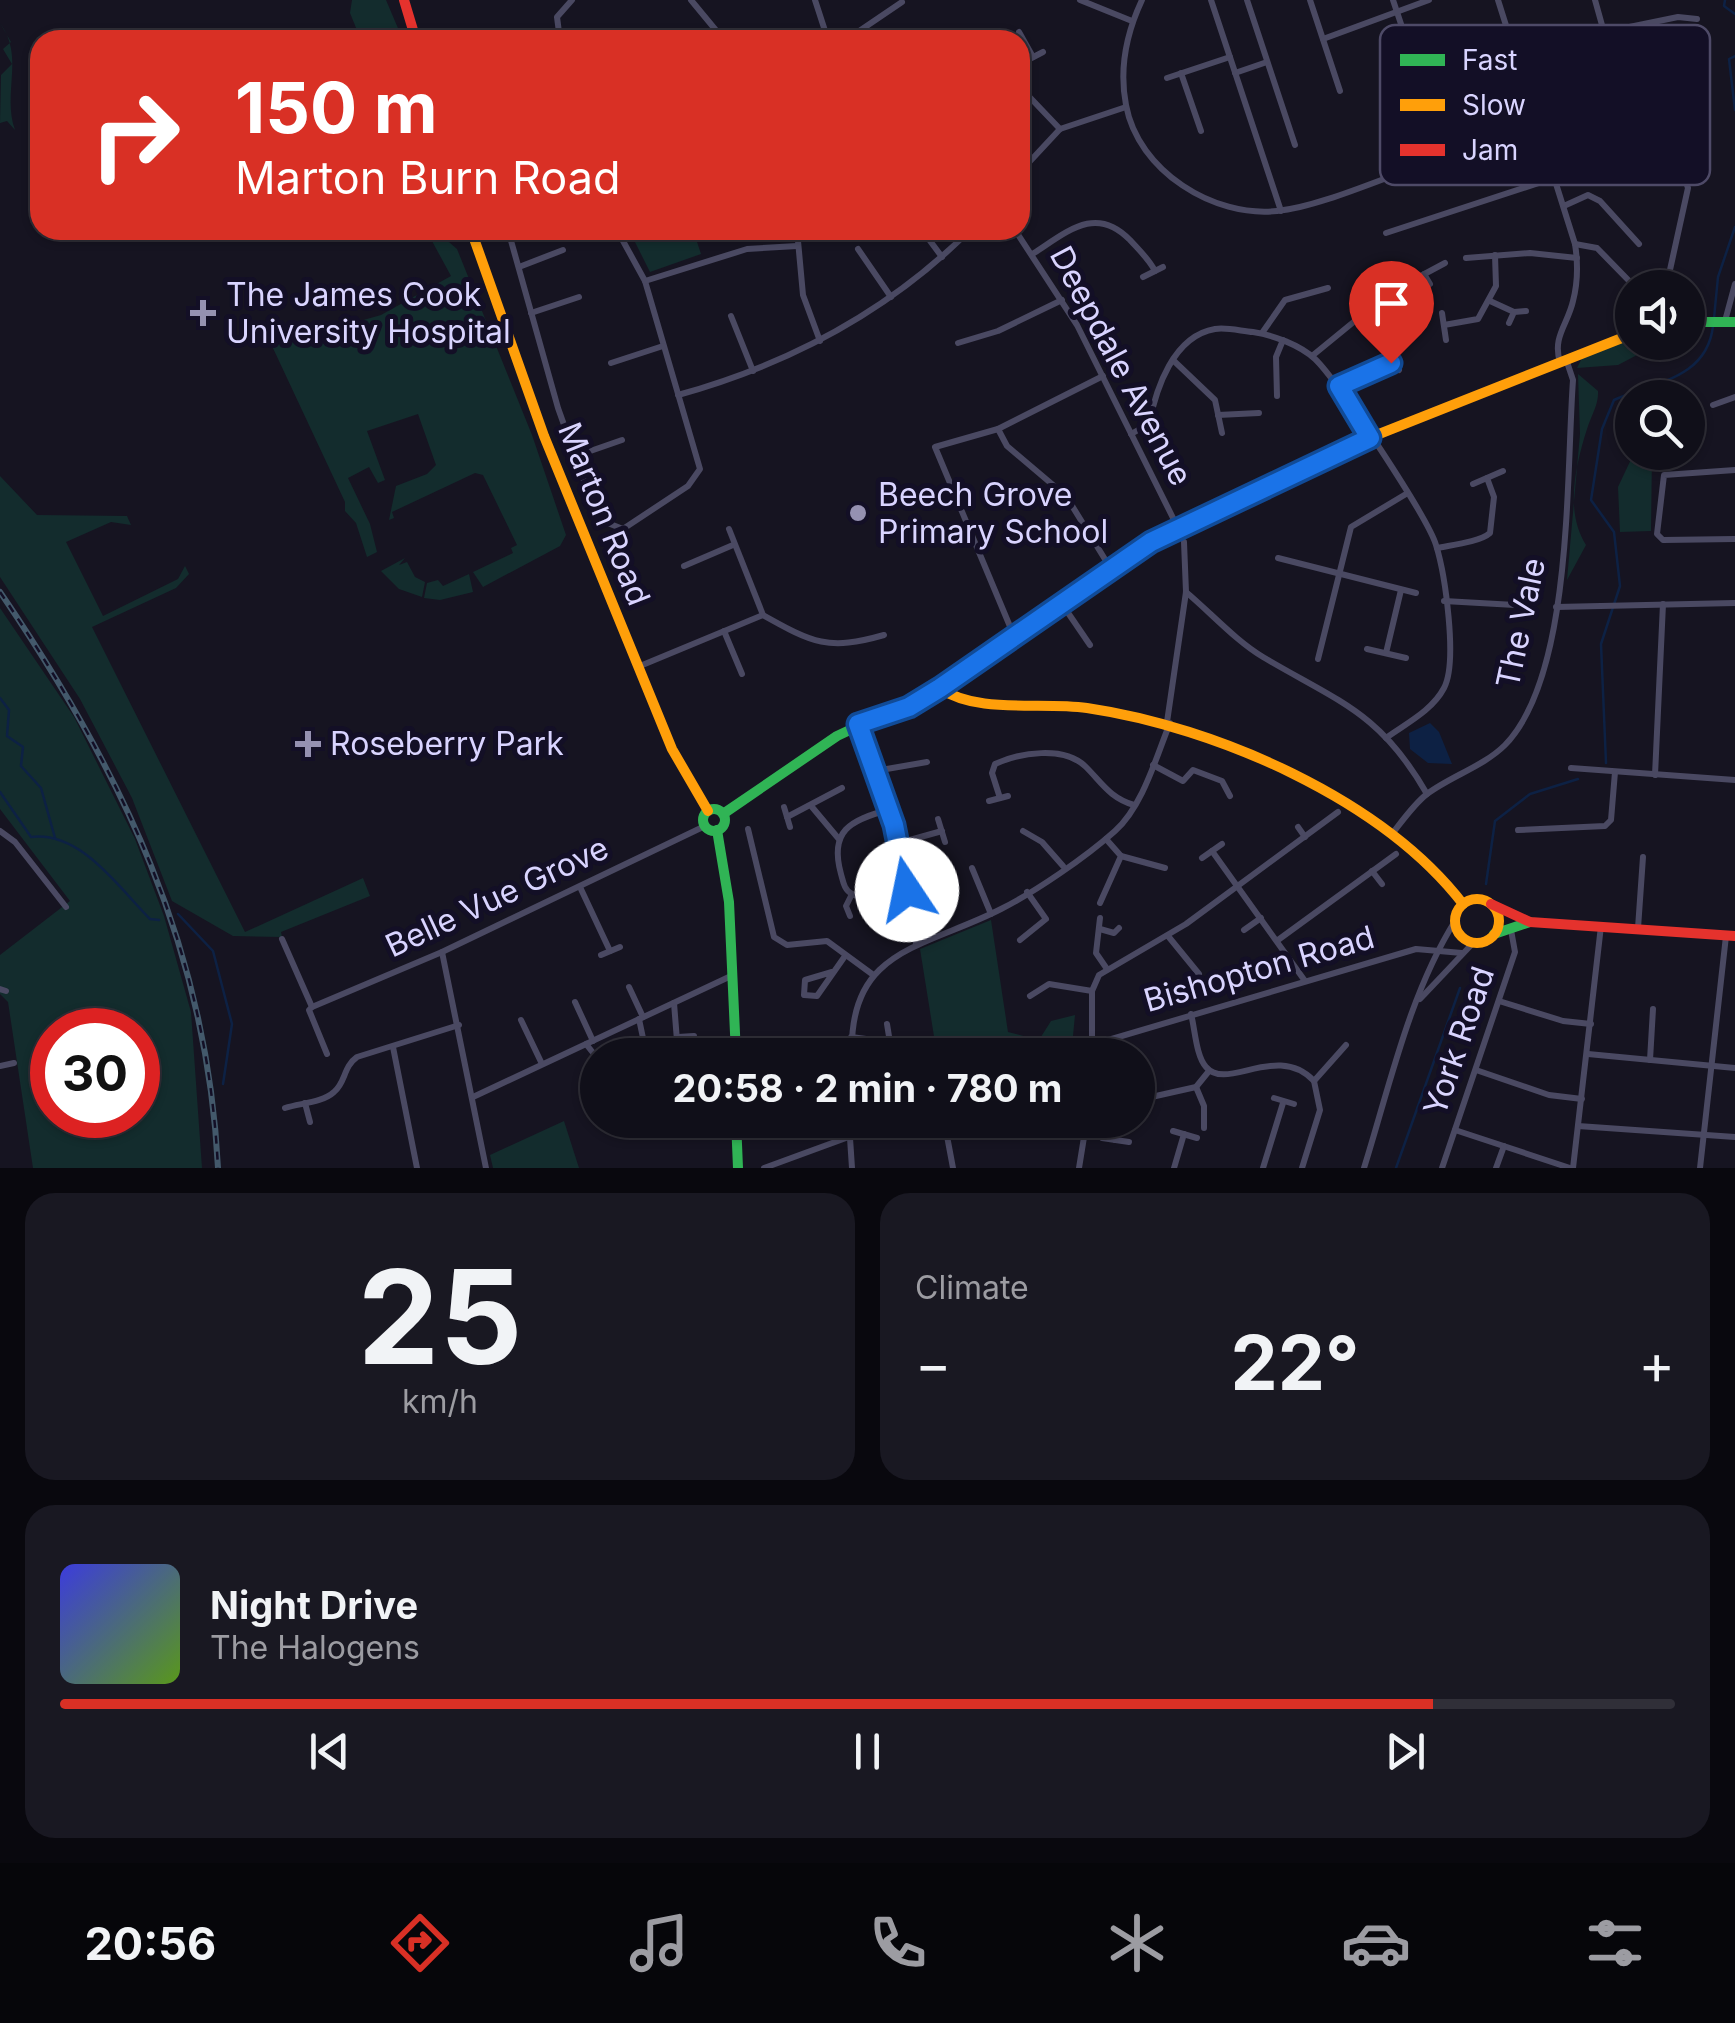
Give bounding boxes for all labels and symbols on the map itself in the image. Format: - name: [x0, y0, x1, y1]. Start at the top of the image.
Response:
- legend: [1380, 25, 1710, 185]
- text: Fast: [1462, 43, 1518, 77]
- text: Slow: [1462, 88, 1526, 122]
- text: Jam: [1462, 133, 1518, 167]
- street label: Deepdale Avenue: [1042, 239, 1201, 492]
- pin: [1349, 261, 1434, 364]
- place label: The James Cook University Hospital: [226, 275, 511, 351]
- marker: The James Cook University Hospital: [190, 300, 216, 326]
- street label: Marton Road: [550, 417, 659, 611]
- place label: Beech Grove Primary School: [878, 475, 1108, 551]
- marker: Beech Grove Primary School: [847, 502, 869, 524]
- street label: The Vale: [1488, 554, 1553, 692]
- place label: Roseberry Park: [330, 724, 564, 763]
- marker: Roseberry Park: [295, 731, 321, 757]
- street label: Belle Vue Grove: [379, 828, 614, 965]
- position arrow: [855, 838, 959, 942]
- street label: Bishopton Road: [1139, 917, 1378, 1020]
- street label: York Road: [1415, 961, 1502, 1120]
- speed limit sign: 30: [30, 1008, 160, 1138]

